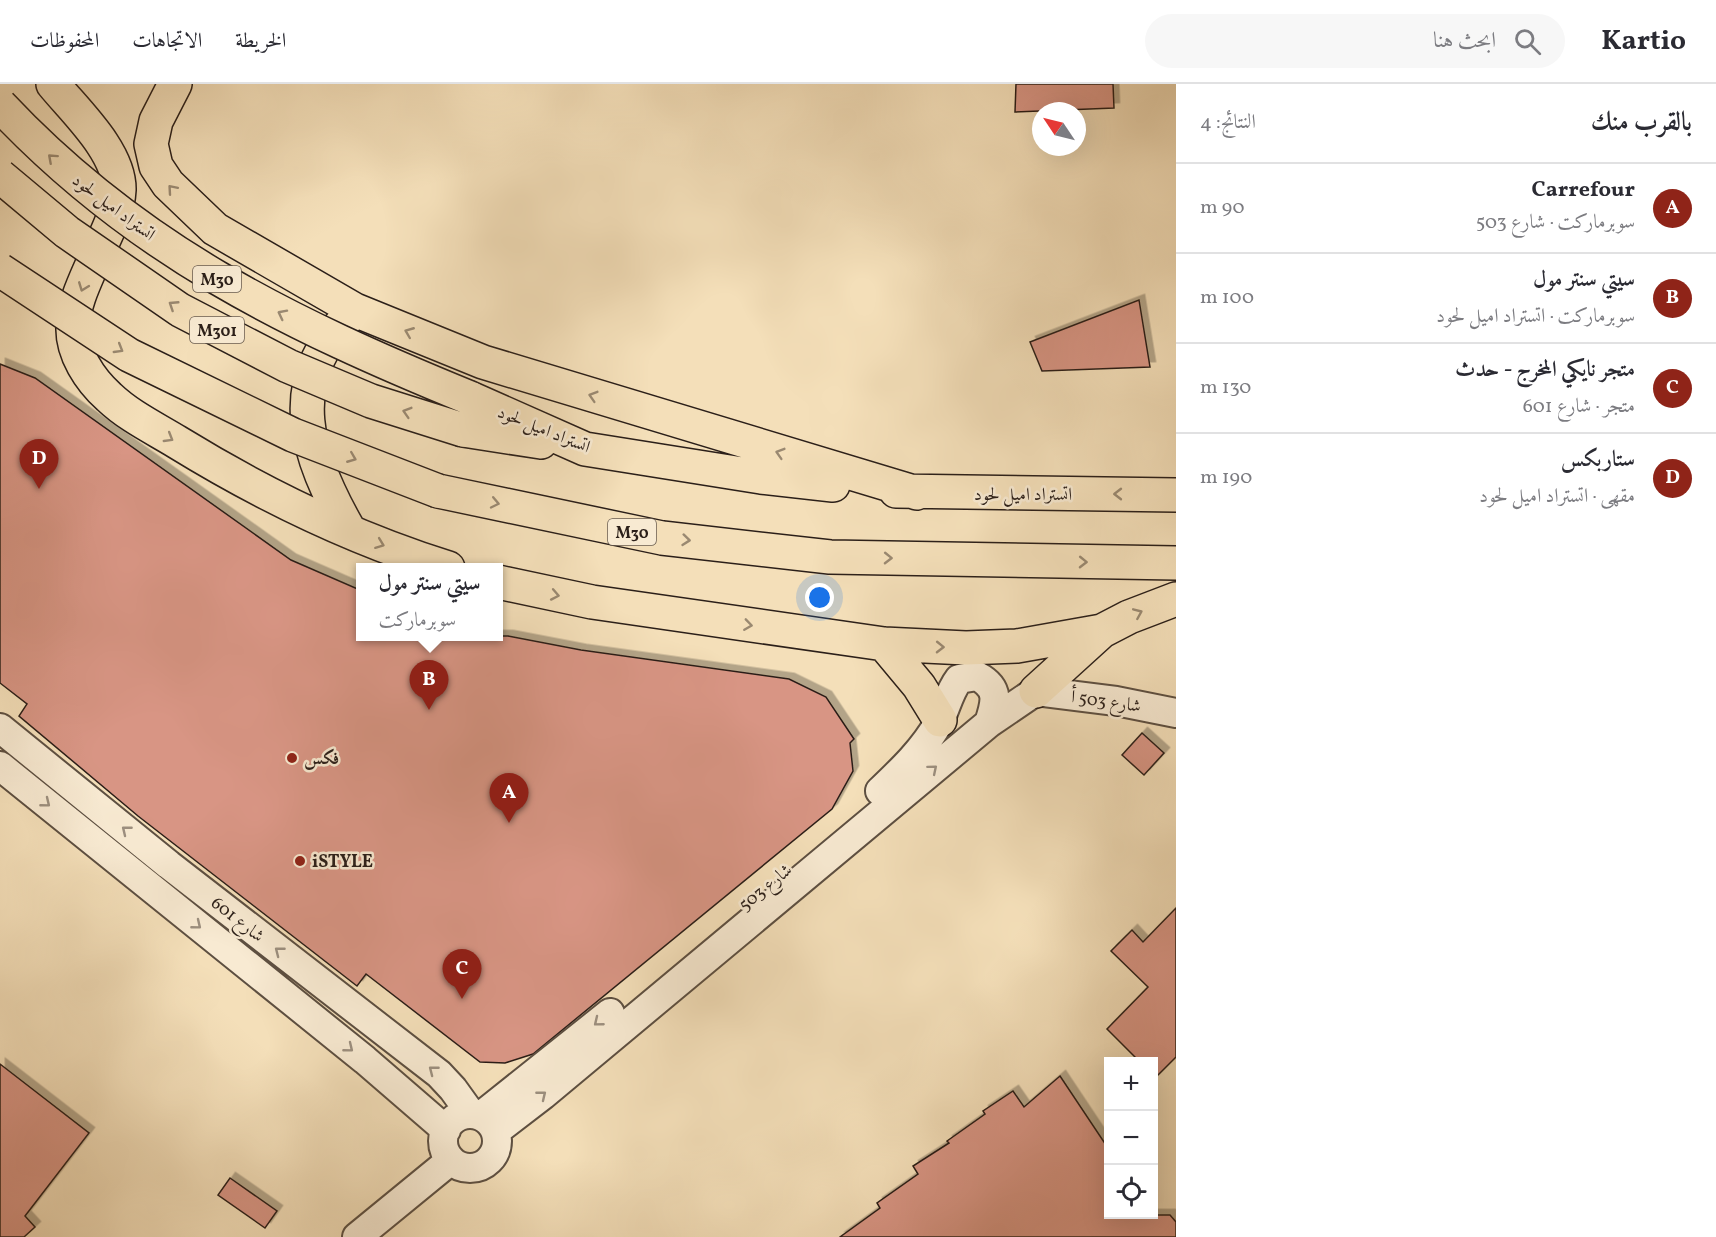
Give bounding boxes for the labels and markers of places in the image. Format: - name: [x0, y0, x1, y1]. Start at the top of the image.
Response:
- pin: D: [20, 440, 58, 489]
- pin: B: [410, 660, 448, 710]
- place label: فكس: [304, 747, 339, 772]
- marker: فكس: [285, 751, 299, 765]
- pin: A: [490, 774, 528, 823]
- place label: iSTYLE: [312, 850, 373, 875]
- marker: iSTYLE: [293, 854, 307, 868]
- pin: C: [442, 950, 482, 999]

